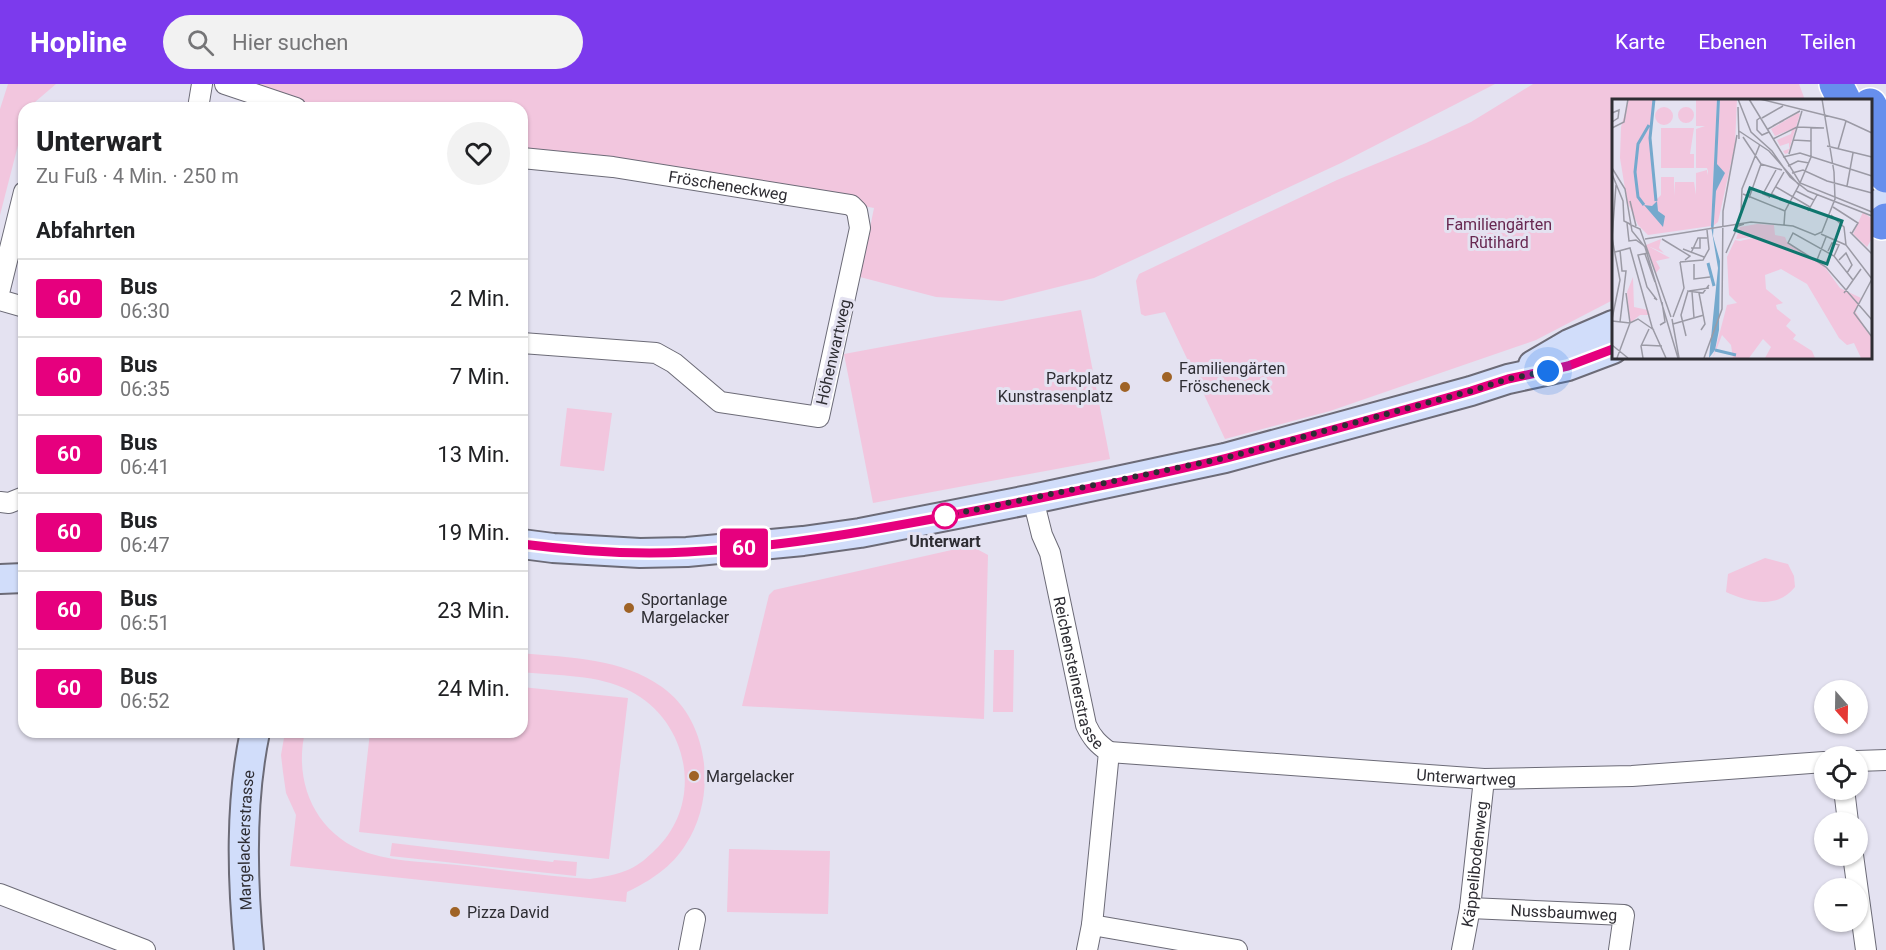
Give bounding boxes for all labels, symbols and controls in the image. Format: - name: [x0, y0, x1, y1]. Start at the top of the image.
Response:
- search box: [163, 15, 583, 69]
- text: Hopline: [30, 26, 127, 59]
- icon: search: [184, 26, 217, 59]
- text: Hier suchen: [232, 30, 349, 55]
- text: Karte: [1615, 30, 1665, 54]
- text: Ebenen: [1698, 30, 1767, 54]
- text: Teilen: [1800, 30, 1856, 54]
- inset map: [1612, 99, 1871, 358]
- button: heart: [447, 122, 510, 185]
- text: Unterwart: [36, 125, 162, 158]
- text: Zu Fuß · 4 Min. · 250 m: [36, 164, 239, 188]
- street label: Fröscheneckweg: [667, 167, 789, 205]
- park label: Familiengärten Rütihard: [1446, 215, 1552, 252]
- text: Abfahrten: [36, 218, 135, 243]
- text: Bus: [120, 274, 158, 299]
- text: 60: [57, 286, 81, 310]
- text: 2 Min.: [450, 286, 510, 311]
- street label: Höhenwartweg: [812, 297, 855, 407]
- text: 06:30: [120, 299, 170, 323]
- text: Bus: [120, 352, 158, 377]
- your location: [1533, 356, 1563, 386]
- place label: Familiengärten Fröscheneck: [1179, 359, 1285, 396]
- text: 60: [57, 364, 81, 388]
- text: 7 Min.: [450, 364, 510, 389]
- place label: Parkplatz Kunstrasenplatz: [998, 369, 1113, 406]
- marker: Familiengärten Fröscheneck: [1160, 370, 1174, 384]
- text: 06:35: [120, 377, 170, 401]
- marker: Parkplatz Kunstrasenplatz: [1118, 380, 1132, 394]
- text: Bus: [120, 430, 158, 455]
- text: 60: [57, 442, 81, 466]
- text: 13 Min.: [437, 442, 510, 467]
- text: 06:41: [120, 455, 170, 479]
- marker: Unterwart: [932, 503, 958, 529]
- text: Bus: [120, 508, 158, 533]
- text: 60: [57, 520, 81, 544]
- text: 19 Min.: [437, 520, 510, 545]
- line badge: 60: [717, 528, 771, 568]
- place label: Unterwart: [909, 532, 981, 551]
- text: 06:47: [120, 533, 170, 557]
- text: 60: [732, 536, 756, 560]
- text: Bus: [120, 586, 158, 611]
- place label: Sportanlage Margelacker: [641, 590, 730, 627]
- street label: Reichensteinerstrasse: [1049, 595, 1108, 753]
- text: 60: [57, 598, 81, 622]
- text: 23 Min.: [437, 598, 510, 623]
- marker: Sportanlage Margelacker: [622, 601, 636, 615]
- text: 06:51: [120, 611, 170, 635]
- text: Bus: [120, 664, 158, 689]
- text: 60: [57, 676, 81, 700]
- text: 24 Min.: [437, 676, 510, 701]
- north arrow: [1814, 680, 1868, 734]
- map controls: [1814, 680, 1868, 932]
- text: 06:52: [120, 689, 170, 713]
- button: locate: [1814, 746, 1868, 800]
- street label: Unterwartweg: [1416, 765, 1516, 789]
- place label: Margelacker: [706, 767, 795, 786]
- street label: Margelackerstrasse: [235, 769, 258, 911]
- marker: Margelacker: [687, 769, 701, 783]
- street label: Käppelibodenweg: [1458, 800, 1492, 929]
- button: +: [1814, 812, 1868, 866]
- button: −: [1814, 878, 1868, 932]
- street label: Nussbaumweg: [1510, 901, 1618, 925]
- place label: Pizza David: [467, 903, 549, 922]
- marker: Pizza David: [448, 905, 462, 919]

